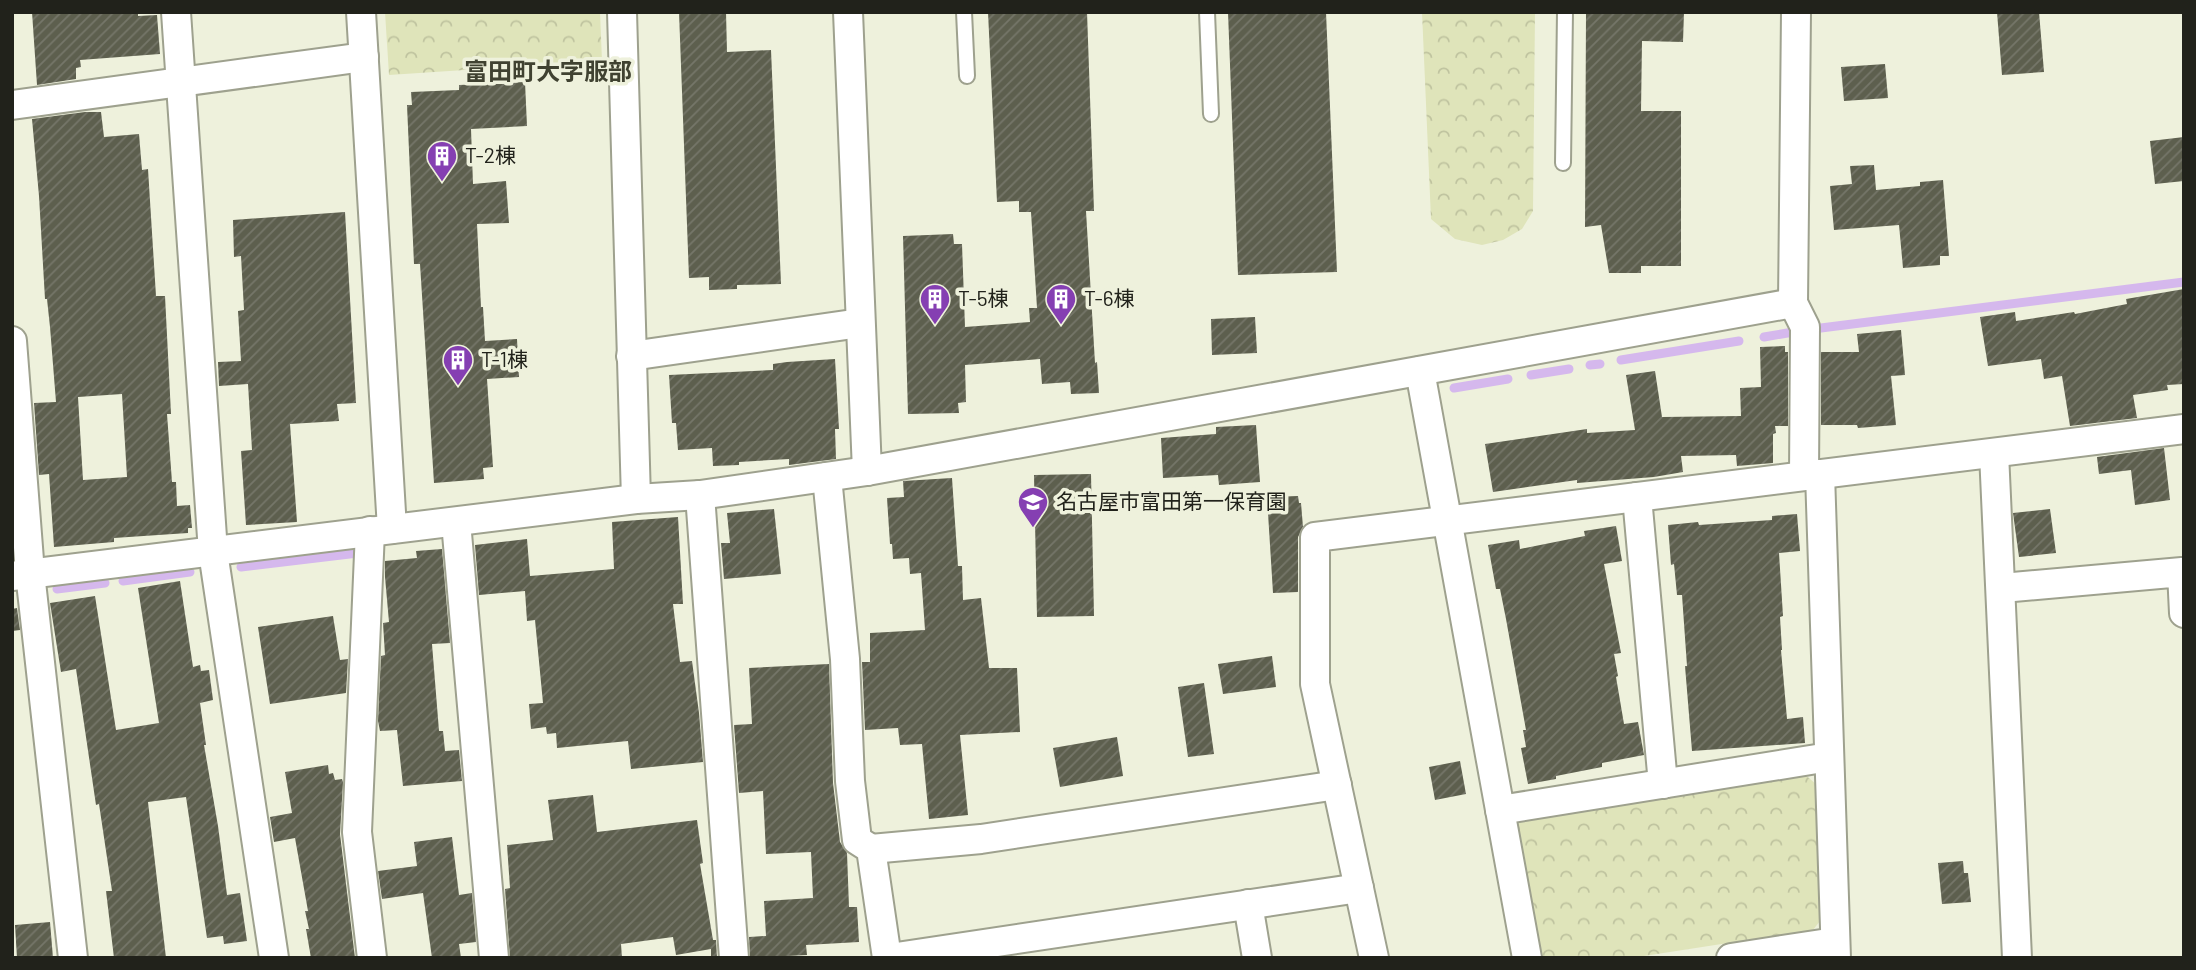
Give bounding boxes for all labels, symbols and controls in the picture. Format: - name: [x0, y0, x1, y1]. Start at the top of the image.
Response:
- district label: 富田町大字服部: [464, 56, 632, 85]
- building icon: T-2棟: [425, 139, 459, 183]
- place label: T-2棟: [465, 142, 516, 167]
- building icon: T-5棟: [918, 282, 952, 326]
- building icon: T-6棟: [1044, 282, 1078, 326]
- place label: T-5棟: [958, 285, 1009, 310]
- place label: T-6棟: [1084, 285, 1135, 310]
- building icon: T-1棟: [441, 343, 475, 387]
- place label: T-1棟: [481, 346, 528, 371]
- school or university icon: 名古屋市富田第一保育園: [1016, 485, 1050, 529]
- place label: 名古屋市富田第一保育園: [1056, 488, 1287, 513]

